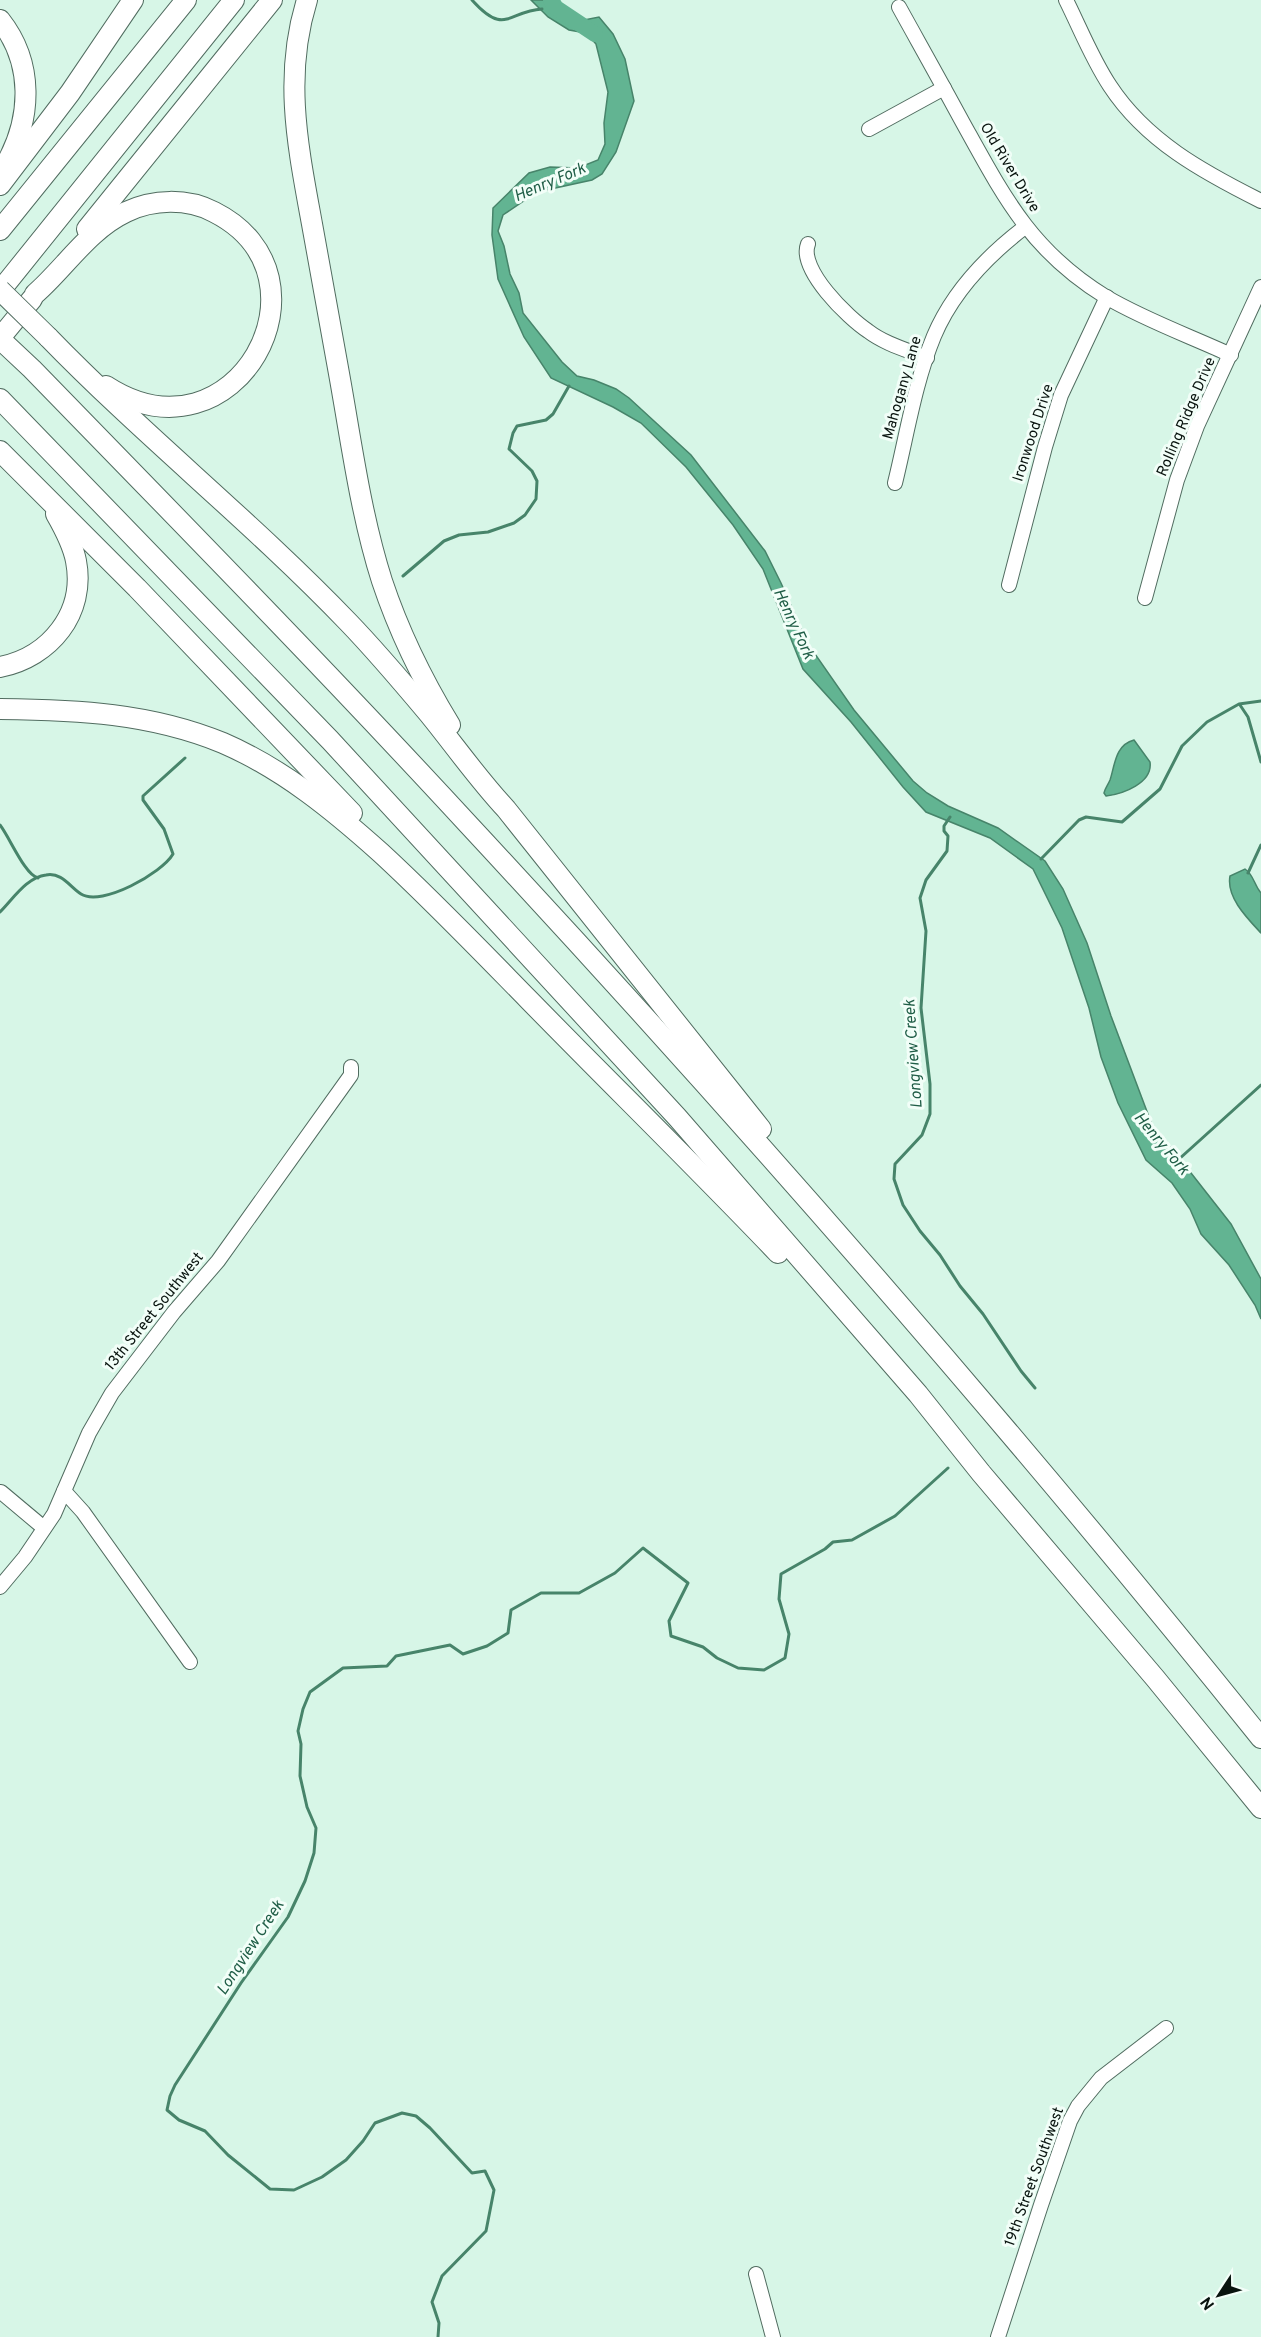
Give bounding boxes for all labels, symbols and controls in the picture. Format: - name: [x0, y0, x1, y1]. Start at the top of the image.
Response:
- street label: Old River Drive: [975, 120, 1043, 216]
- water label: Henry Fork: [511, 159, 590, 207]
- street label: Mahogany Lane: [879, 334, 927, 442]
- street label: Rolling Ridge Drive: [1153, 354, 1221, 480]
- street label: Ironwood Drive: [1009, 382, 1059, 484]
- water label: Henry Fork: [768, 585, 818, 663]
- water label: Longview Creek: [900, 998, 928, 1109]
- water label: Henry Fork: [1129, 1109, 1194, 1180]
- street label: 13th Street Southwest: [101, 1249, 209, 1375]
- water label: Longview Creek: [213, 1896, 290, 1999]
- street label: 19th Street Southwest: [1001, 2105, 1069, 2249]
- north arrow: [1189, 2265, 1249, 2325]
- text: N: [1197, 2292, 1220, 2313]

